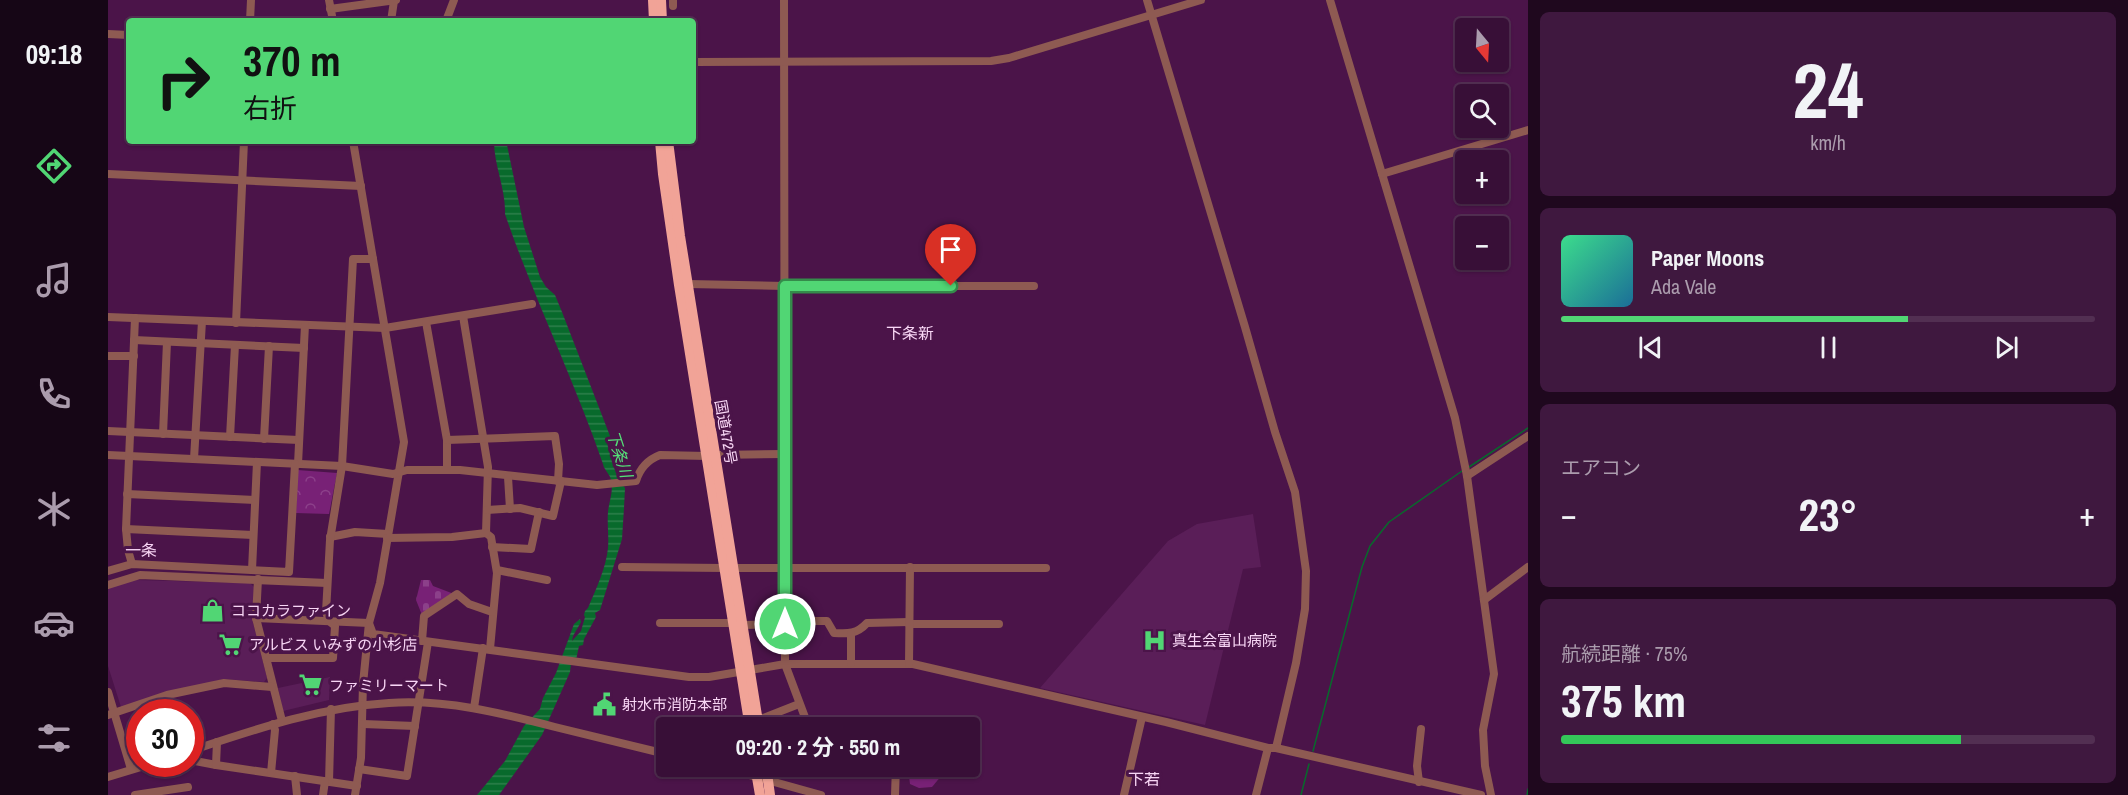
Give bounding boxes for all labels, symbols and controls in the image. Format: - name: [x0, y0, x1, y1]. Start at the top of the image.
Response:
- north arrow: [1455, 18, 1509, 72]
- map controls: [1455, 18, 1509, 270]
- text: 370 m: [243, 33, 341, 89]
- text: 09:18: [26, 36, 82, 72]
- text: 24: [1792, 37, 1864, 142]
- icon: right: [144, 42, 222, 120]
- button: search: [1455, 84, 1509, 138]
- text: 右折: [243, 90, 297, 126]
- text: km/h: [1810, 129, 1846, 156]
- icon: directions: [33, 145, 75, 187]
- button: +: [1455, 150, 1509, 204]
- button: −: [1455, 216, 1509, 270]
- pin: [925, 224, 976, 286]
- icon: arrive: [934, 233, 967, 266]
- text: Paper Moons: [1651, 243, 1764, 273]
- icon: music: [33, 259, 75, 301]
- text: Ada Vale: [1651, 273, 1716, 300]
- district label: 下条新: [886, 322, 934, 344]
- icon: previous: [1634, 331, 1667, 364]
- icon: pause: [1812, 331, 1845, 364]
- icon: next: [1990, 331, 2023, 364]
- icon: phone: [33, 373, 75, 415]
- street label: 国道472号: [710, 398, 742, 466]
- water label: 下条川: [602, 428, 638, 482]
- text: エアコン: [1561, 454, 1641, 481]
- text: 23°: [1798, 484, 1858, 545]
- icon: climate: [33, 488, 75, 530]
- text: −: [1561, 492, 1577, 536]
- text: +: [2079, 492, 2095, 536]
- district label: 一条: [125, 539, 157, 561]
- position arrow: [753, 592, 817, 656]
- shop icon: ココカラファイン: [200, 597, 226, 623]
- place label: ココカラファイン: [231, 600, 351, 621]
- icon: car: [33, 602, 75, 644]
- hospital icon: 真生会富山病院: [1141, 627, 1167, 653]
- place label: 真生会富山病院: [1172, 630, 1277, 651]
- supermarket icon: アルビス いみずの小杉店: [218, 631, 244, 657]
- place label: アルビス いみずの小杉店: [249, 634, 417, 655]
- text: 航続距離 · 75%: [1561, 640, 1688, 667]
- text: 375 km: [1561, 670, 1686, 731]
- supermarket icon: ファミリーマート: [298, 672, 324, 698]
- place label: ファミリーマート: [329, 675, 449, 696]
- public building icon: 射水市消防本部: [591, 691, 617, 717]
- place label: 射水市消防本部: [622, 694, 727, 715]
- speed limit sign: 30: [126, 699, 204, 777]
- icon: filters: [33, 717, 75, 759]
- text: 09:20 · 2 分 · 550 m: [736, 732, 900, 762]
- district label: 下若: [1128, 768, 1160, 790]

